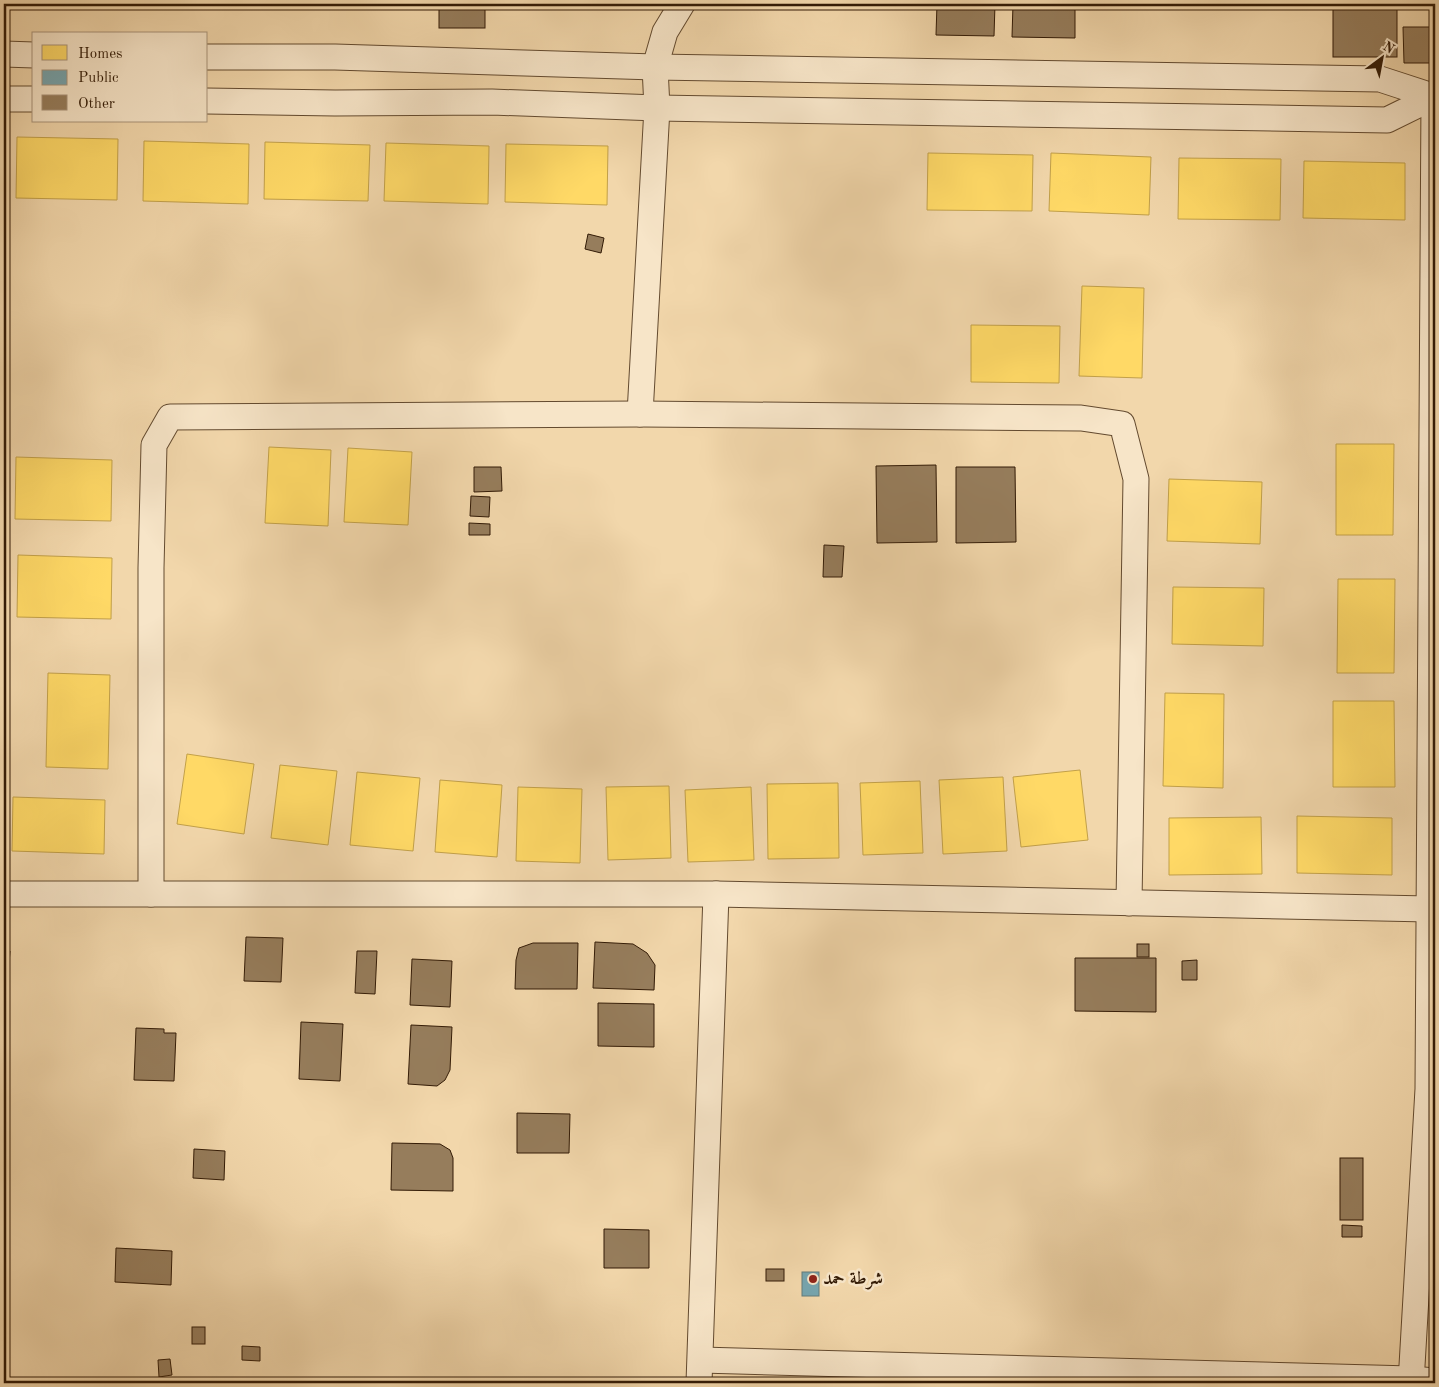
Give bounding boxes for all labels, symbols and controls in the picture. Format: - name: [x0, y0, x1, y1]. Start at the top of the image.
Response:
- legend: [32, 32, 208, 122]
- north arrow: [1356, 32, 1406, 82]
- text: N: [1380, 39, 1397, 57]
- text: Homes: [78, 47, 123, 62]
- text: Public: [78, 71, 119, 86]
- text: Other: [78, 97, 115, 112]
- place label: شرطة حمد: [823, 1270, 883, 1290]
- marker: شرطة حمد: [807, 1273, 819, 1285]

